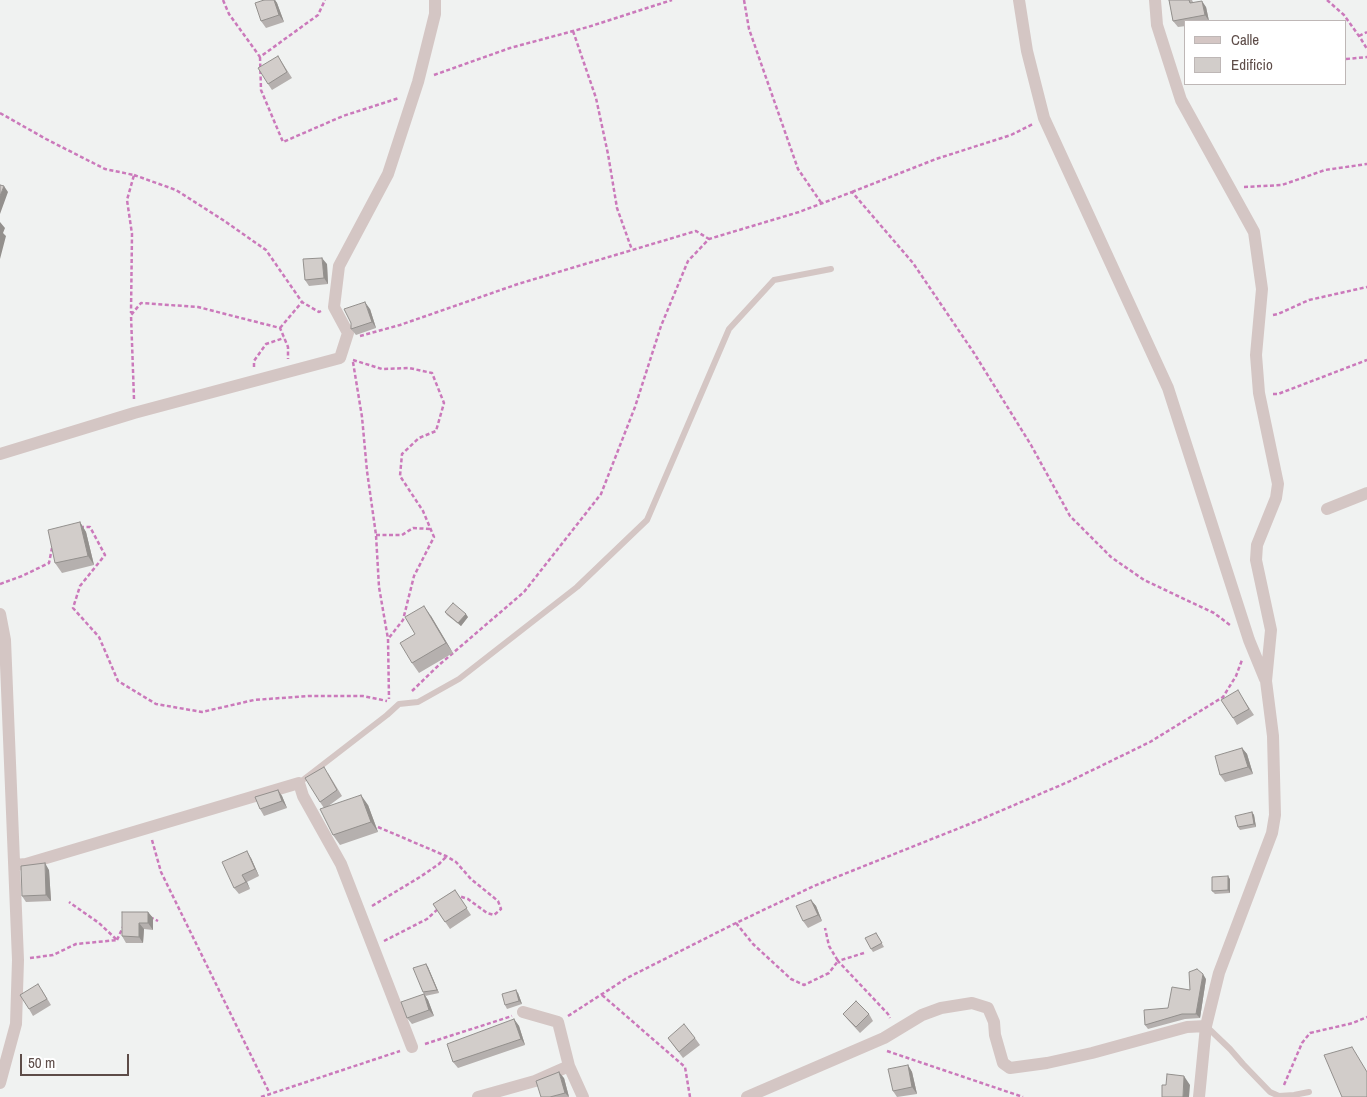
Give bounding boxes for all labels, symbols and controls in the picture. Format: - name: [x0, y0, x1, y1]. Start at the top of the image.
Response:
- legend: [1184, 20, 1347, 85]
- text: Calle: [1231, 29, 1259, 50]
- text: Edificio: [1231, 54, 1273, 75]
- scale bar: [22, 1044, 131, 1076]
- text: 50 m: [28, 1052, 55, 1073]

